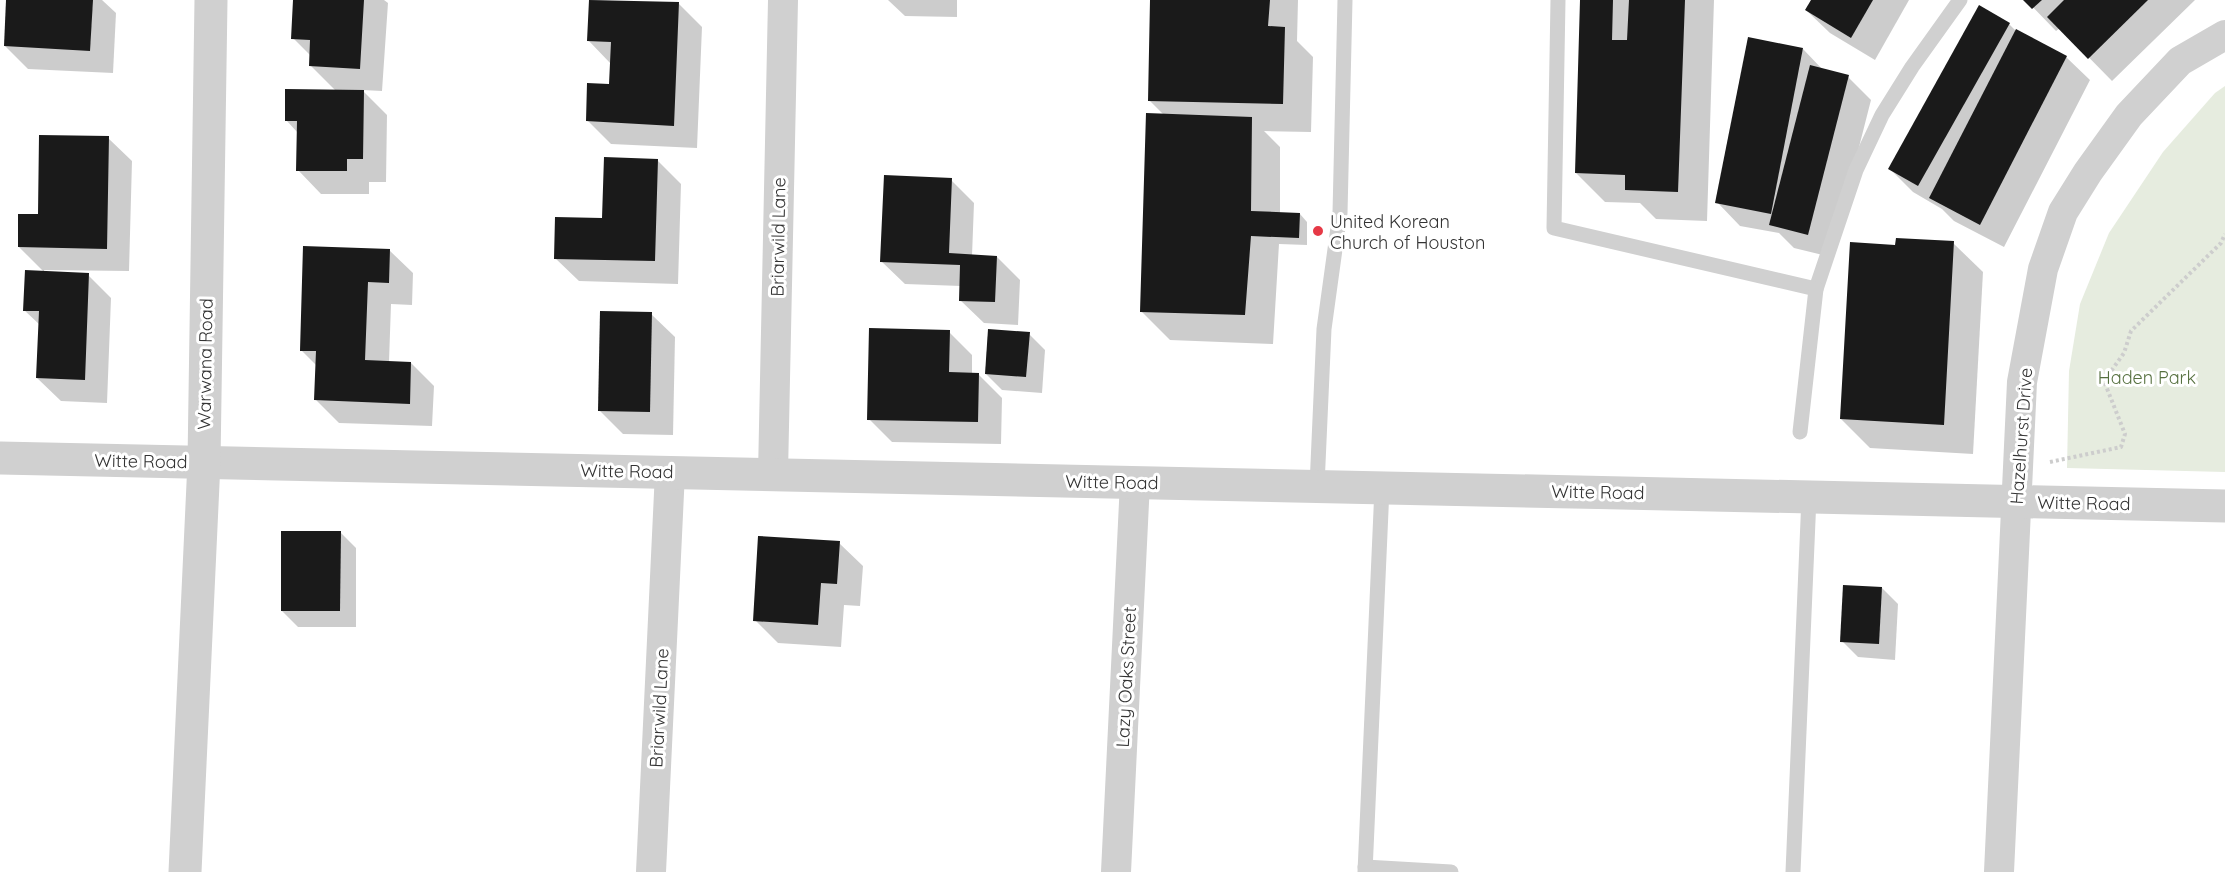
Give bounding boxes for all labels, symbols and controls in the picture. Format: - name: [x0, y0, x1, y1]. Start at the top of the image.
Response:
- street label: Briarwild Lane: [765, 177, 791, 297]
- place label: United Korean Church of Houston: [1330, 210, 1485, 254]
- marker: United Korean Church of Houston: [1311, 224, 1325, 238]
- street label: Warwana Road: [192, 298, 218, 430]
- park label: Haden Park: [2098, 366, 2196, 389]
- street label: Hazelhurst Drive: [2005, 367, 2037, 505]
- street label: Witte Road: [94, 449, 188, 473]
- street label: Witte Road: [580, 459, 674, 483]
- street label: Witte Road: [1065, 470, 1159, 494]
- street label: Witte Road: [1551, 480, 1645, 504]
- street label: Witte Road: [2037, 491, 2131, 515]
- street label: Lazy Oaks Street: [1111, 606, 1141, 748]
- street label: Briarwild Lane: [644, 648, 674, 768]

